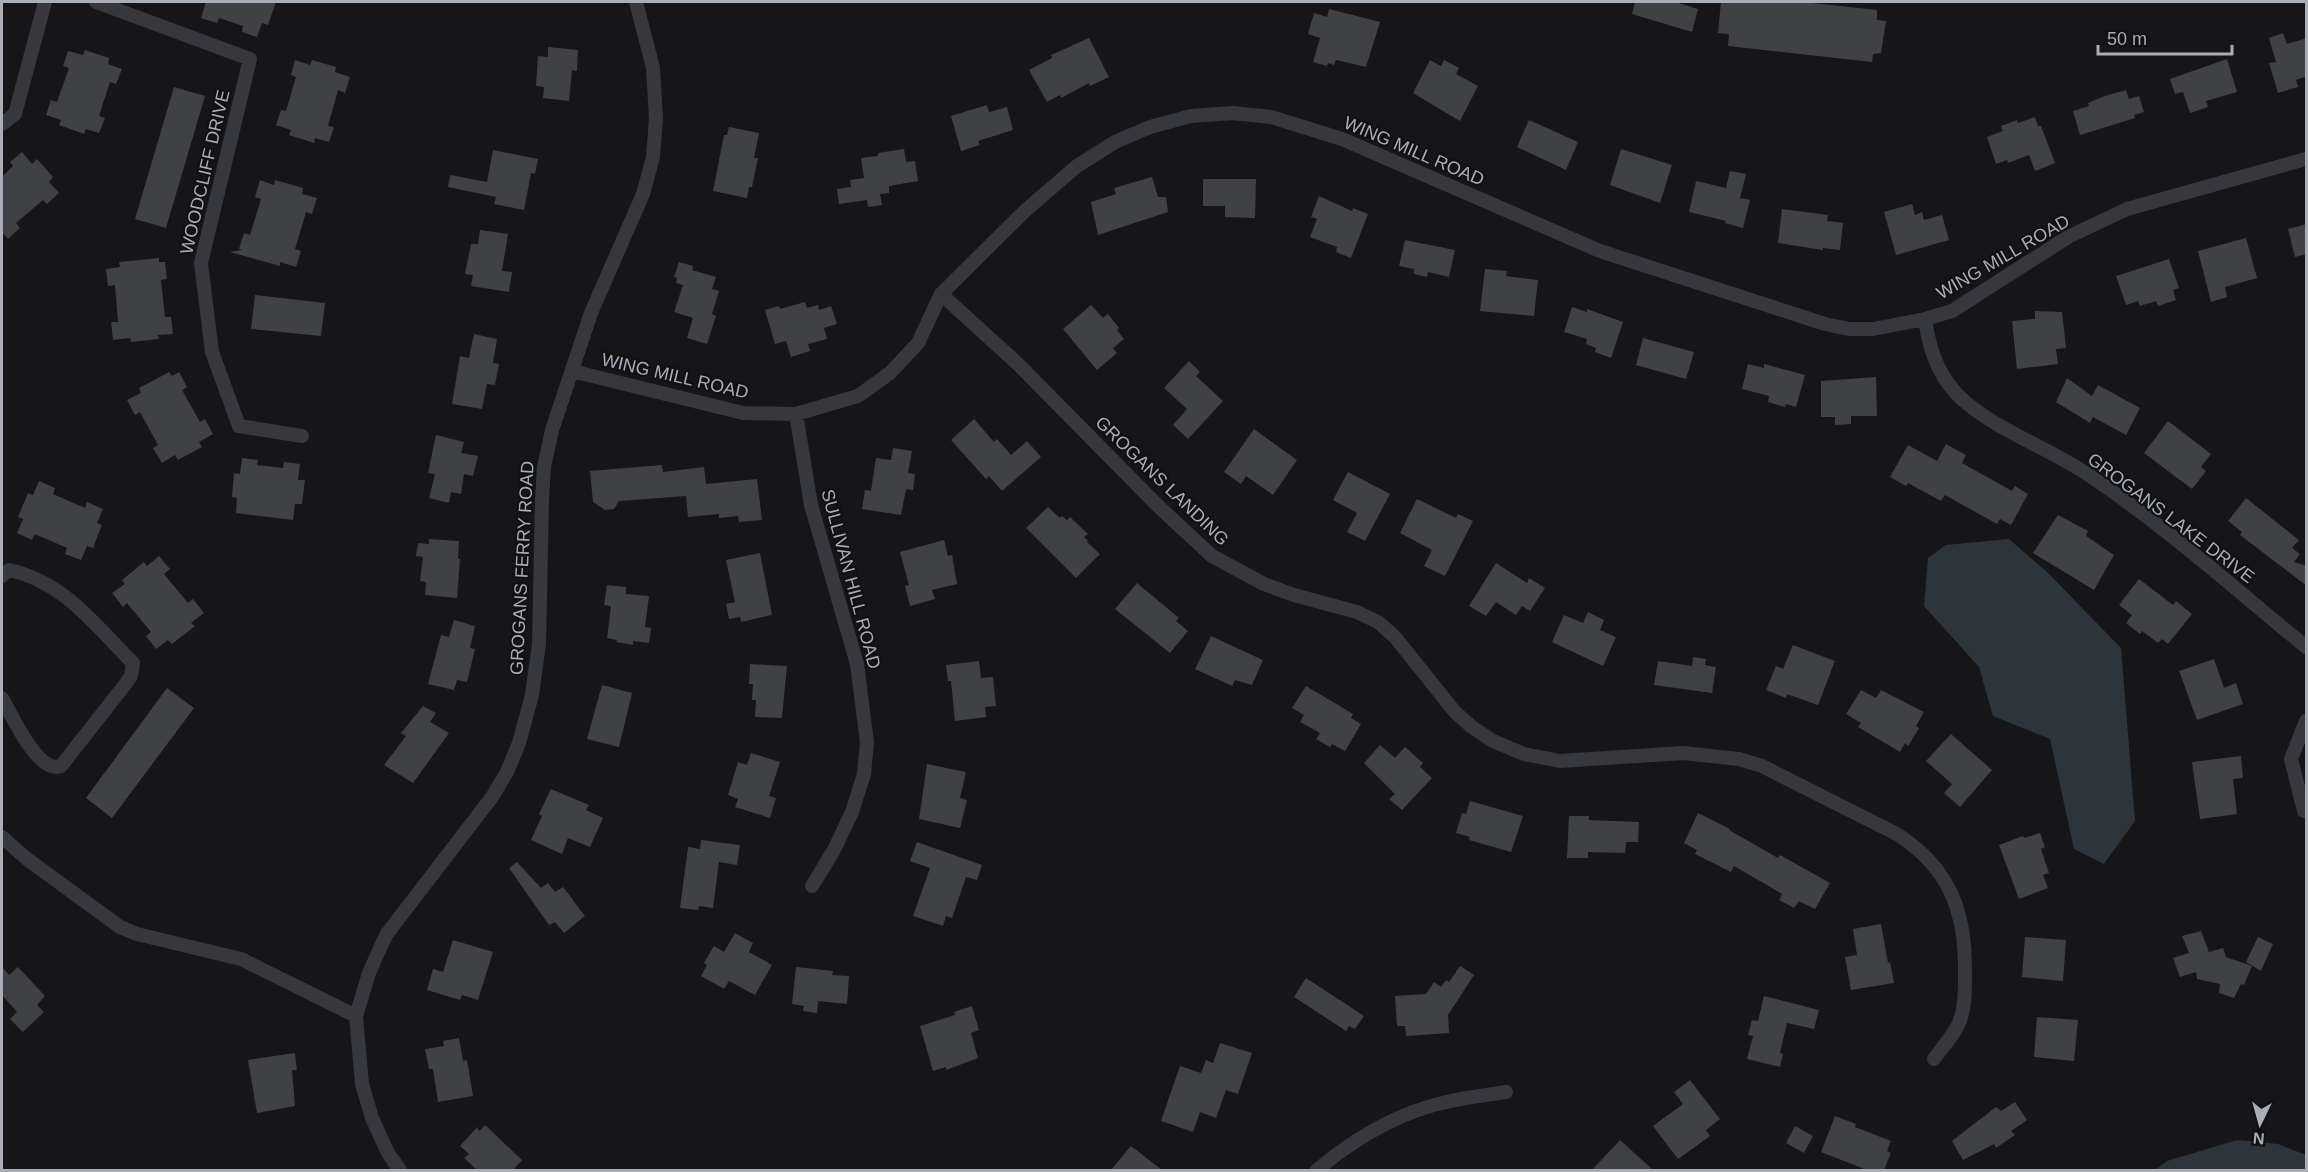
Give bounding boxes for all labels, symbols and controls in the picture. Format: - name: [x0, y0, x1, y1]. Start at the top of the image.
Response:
- scale bar: [2098, 18, 2232, 56]
- text: 50 m: [2107, 29, 2147, 49]
- street label: WOODCLIFF DRIVE: [176, 88, 234, 256]
- street label: WING MILL ROAD: [1341, 112, 1487, 190]
- street label: WING MILL ROAD: [1933, 211, 2073, 303]
- street label: WING MILL ROAD: [599, 349, 751, 403]
- street label: GROGANS LANDING: [1091, 412, 1233, 550]
- street label: GROGANS LAKE DRIVE: [2084, 449, 2258, 587]
- street label: GROGANS FERRY ROAD: [506, 460, 538, 676]
- street label: SULLIVAN HILL ROAD: [817, 487, 885, 671]
- north arrow: [2230, 1094, 2290, 1154]
- text: N: [2252, 1129, 2265, 1147]

